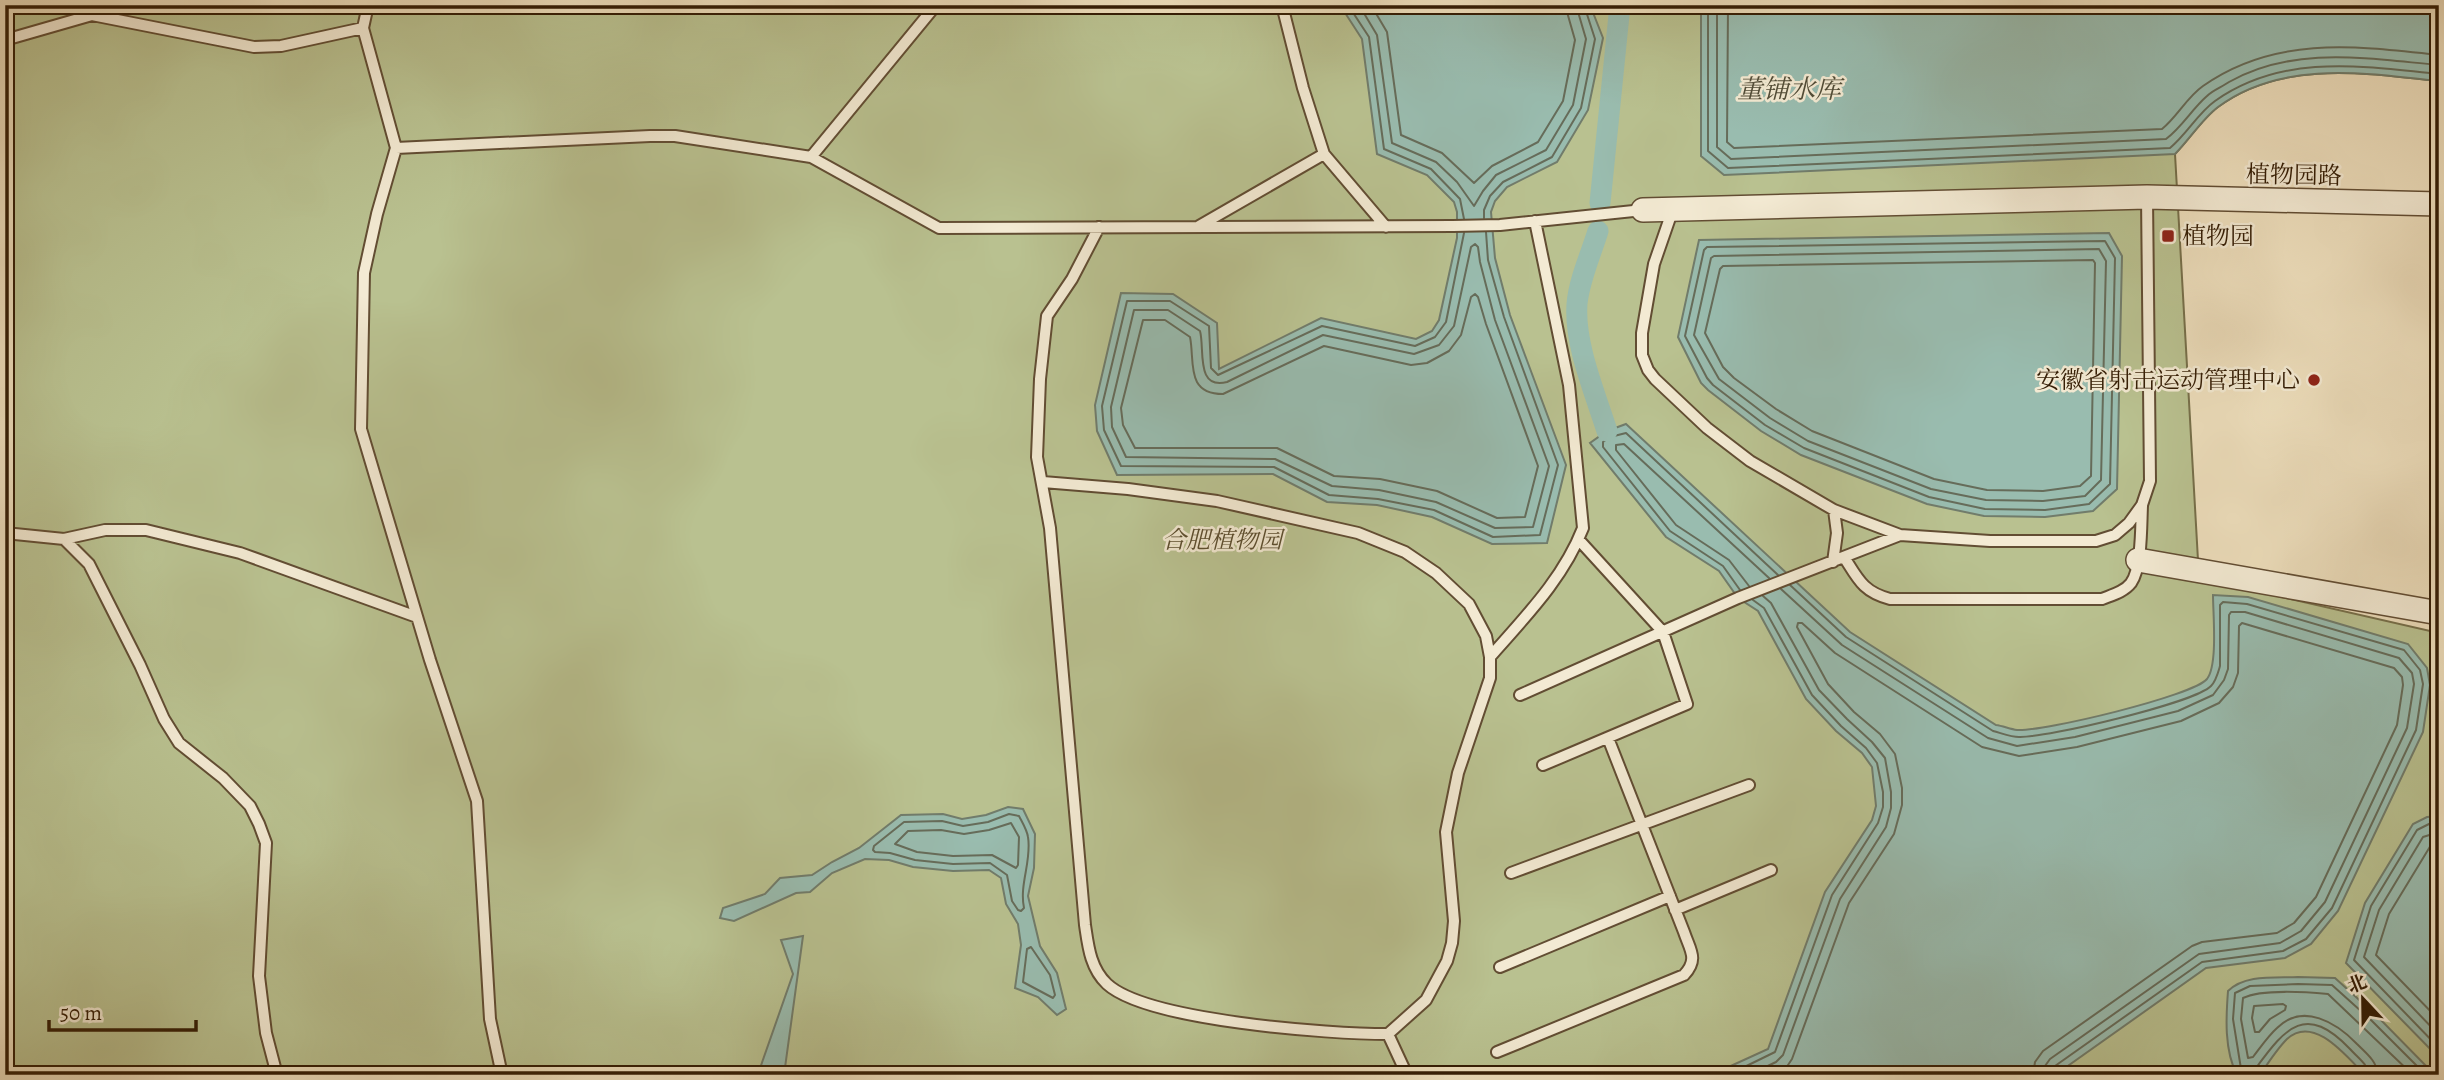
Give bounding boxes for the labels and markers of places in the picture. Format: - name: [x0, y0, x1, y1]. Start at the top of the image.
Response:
- place label: 植物园: [2182, 220, 2254, 252]
- marker: 植物园: [2160, 228, 2176, 244]
- place label: 安徽省射击运动管理中心: [2036, 364, 2300, 396]
- marker: 安徽省射击运动管理中心: [2306, 372, 2322, 388]

